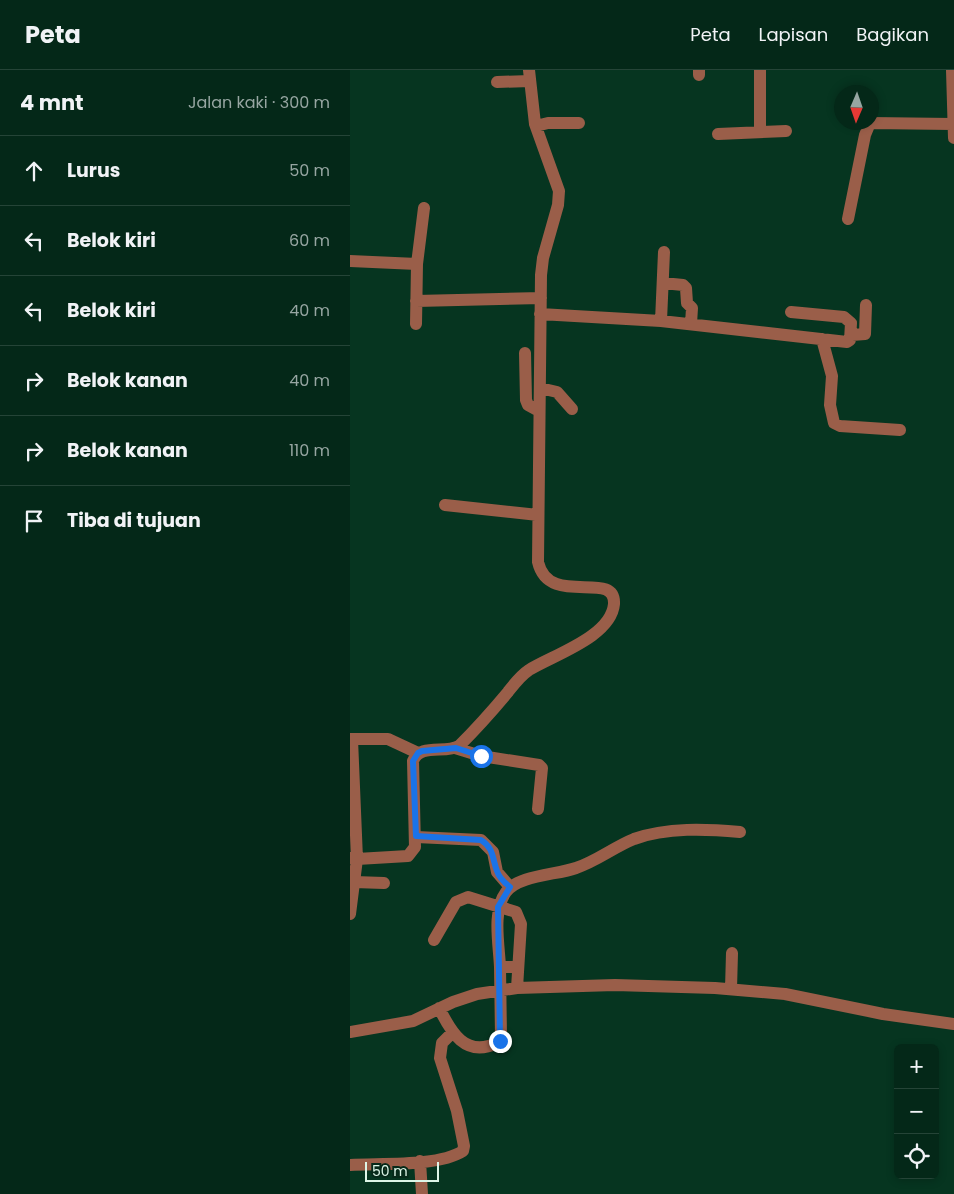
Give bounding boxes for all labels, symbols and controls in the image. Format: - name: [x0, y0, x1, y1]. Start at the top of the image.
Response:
- text: Peta: [25, 18, 81, 51]
- text: Peta: [690, 22, 731, 47]
- text: Lapisan: [759, 22, 828, 47]
- text: Bagikan: [856, 22, 929, 47]
- north arrow: [834, 85, 879, 130]
- text: 4 mnt: [20, 88, 84, 117]
- text: Jalan kaki · 300 m: [188, 91, 330, 114]
- icon: ahead: [20, 157, 48, 185]
- text: Lurus: [67, 157, 120, 184]
- text: 50 m: [289, 159, 330, 182]
- icon: left: [20, 227, 48, 255]
- text: Belok kiri: [67, 227, 156, 254]
- text: 60 m: [289, 229, 330, 252]
- icon: left: [20, 297, 48, 325]
- text: Belok kiri: [67, 297, 156, 324]
- text: 40 m: [289, 299, 330, 322]
- icon: right: [20, 367, 48, 395]
- text: Belok kanan: [67, 367, 188, 394]
- text: 40 m: [289, 369, 330, 392]
- icon: right: [20, 437, 48, 465]
- text: Belok kanan: [67, 437, 188, 464]
- text: 110 m: [289, 439, 330, 462]
- icon: arrive: [20, 507, 48, 535]
- text: Tiba di tujuan: [67, 507, 201, 534]
- route start: [470, 745, 493, 768]
- route end: [489, 1030, 512, 1053]
- map controls: [894, 1044, 939, 1179]
- button: +: [894, 1044, 939, 1089]
- button: −: [894, 1089, 939, 1134]
- button: locate: [894, 1134, 939, 1179]
- scale bar: [365, 1159, 439, 1182]
- text: 50 m: [372, 1161, 408, 1181]

